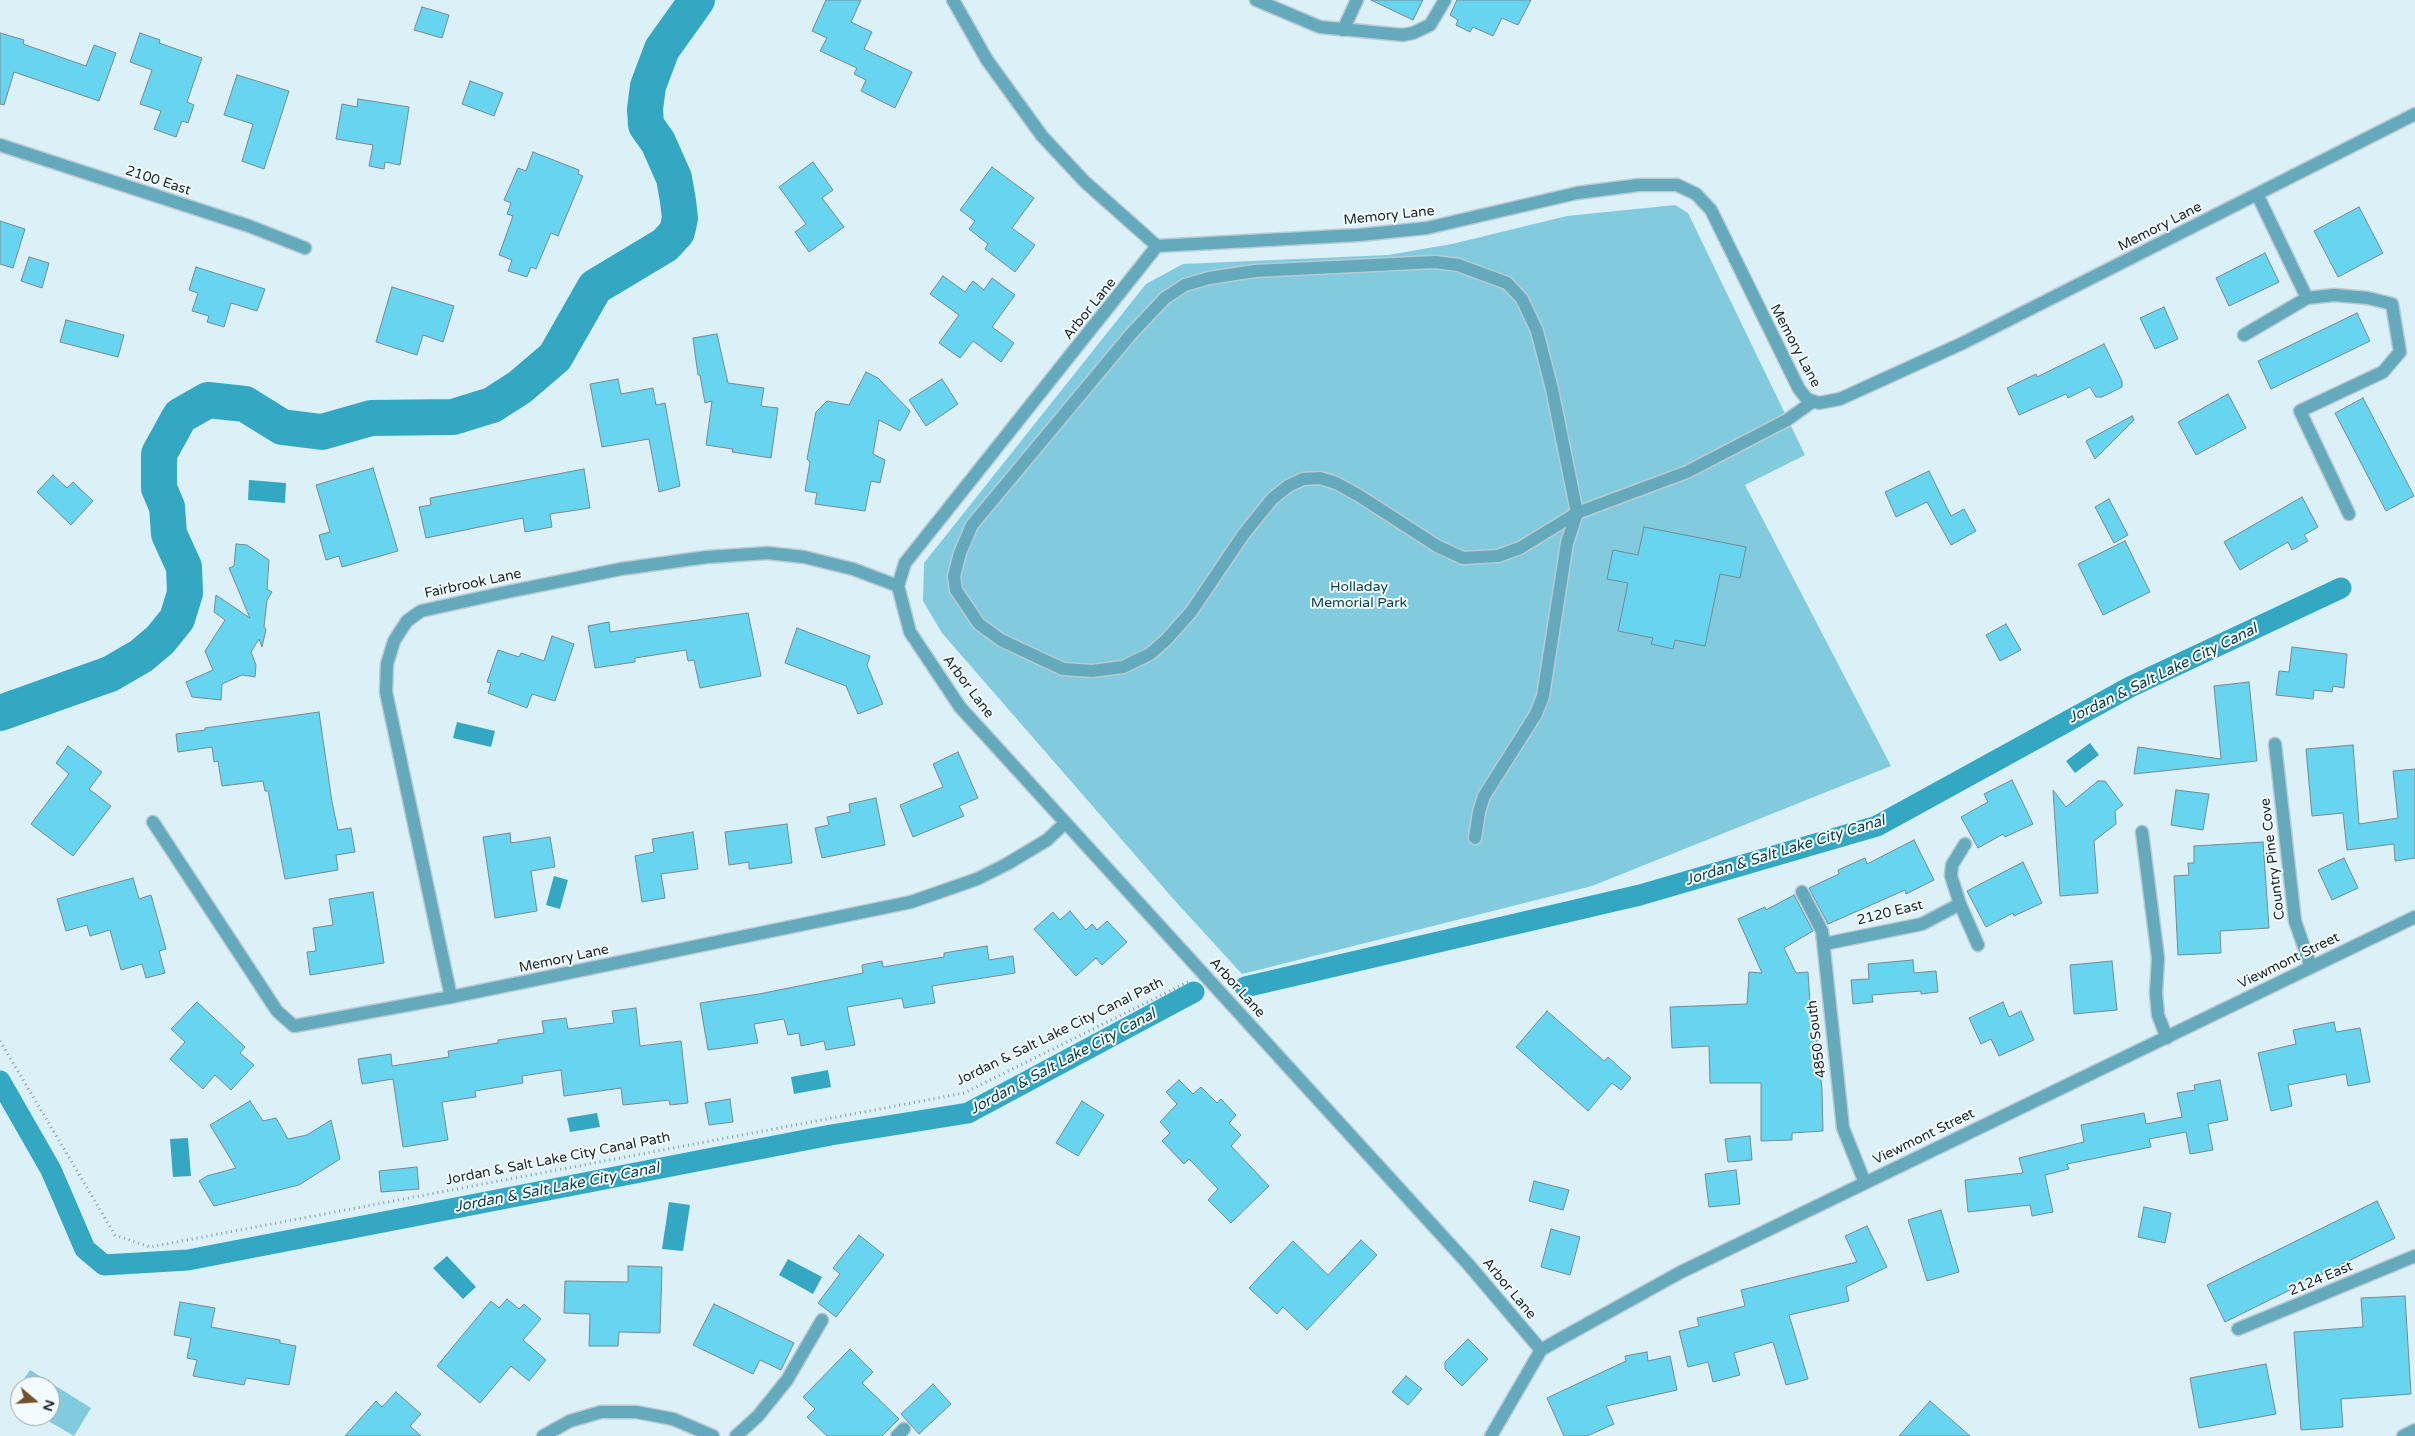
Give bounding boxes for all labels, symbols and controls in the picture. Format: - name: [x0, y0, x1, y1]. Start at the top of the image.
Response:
- street label: 2100 East: [123, 163, 193, 199]
- street label: Memory Lane: [2115, 199, 2205, 255]
- street label: Memory Lane: [1343, 203, 1435, 229]
- street label: Arbor Lane: [1060, 275, 1120, 343]
- street label: Memory Lane: [1766, 302, 1824, 390]
- street label: Fairbrook Lane: [423, 566, 523, 602]
- park label: Holladay Memorial Park: [1311, 579, 1407, 612]
- water label: Jordan & Salt Lake City Canal: [2066, 620, 2260, 728]
- street label: Arbor Lane: [939, 652, 997, 722]
- street label: Country Pine Cove: [2257, 797, 2289, 921]
- water label: Jordan & Salt Lake City Canal: [1683, 812, 1887, 890]
- street label: 2120 East: [1855, 897, 1925, 929]
- street label: Viewmont Street: [2236, 929, 2342, 993]
- street label: Memory Lane: [517, 941, 611, 977]
- street label: Arbor Lane: [1206, 955, 1268, 1021]
- street label: Jordan & Salt Lake City Canal Path: [954, 974, 1166, 1090]
- street label: 4850 South: [1804, 999, 1830, 1079]
- water label: Jordan & Salt Lake City Canal: [967, 1005, 1159, 1119]
- street label: Viewmont Street: [1871, 1105, 1977, 1169]
- street label: Jordan & Salt Lake City Canal Path: [444, 1129, 672, 1189]
- water label: Jordan & Salt Lake City Canal: [453, 1159, 661, 1217]
- street label: Arbor Lane: [1479, 1255, 1539, 1323]
- street label: 2124 East: [2287, 1258, 2355, 1300]
- north arrow: [10, 1376, 60, 1426]
- text: N: [39, 1398, 59, 1413]

